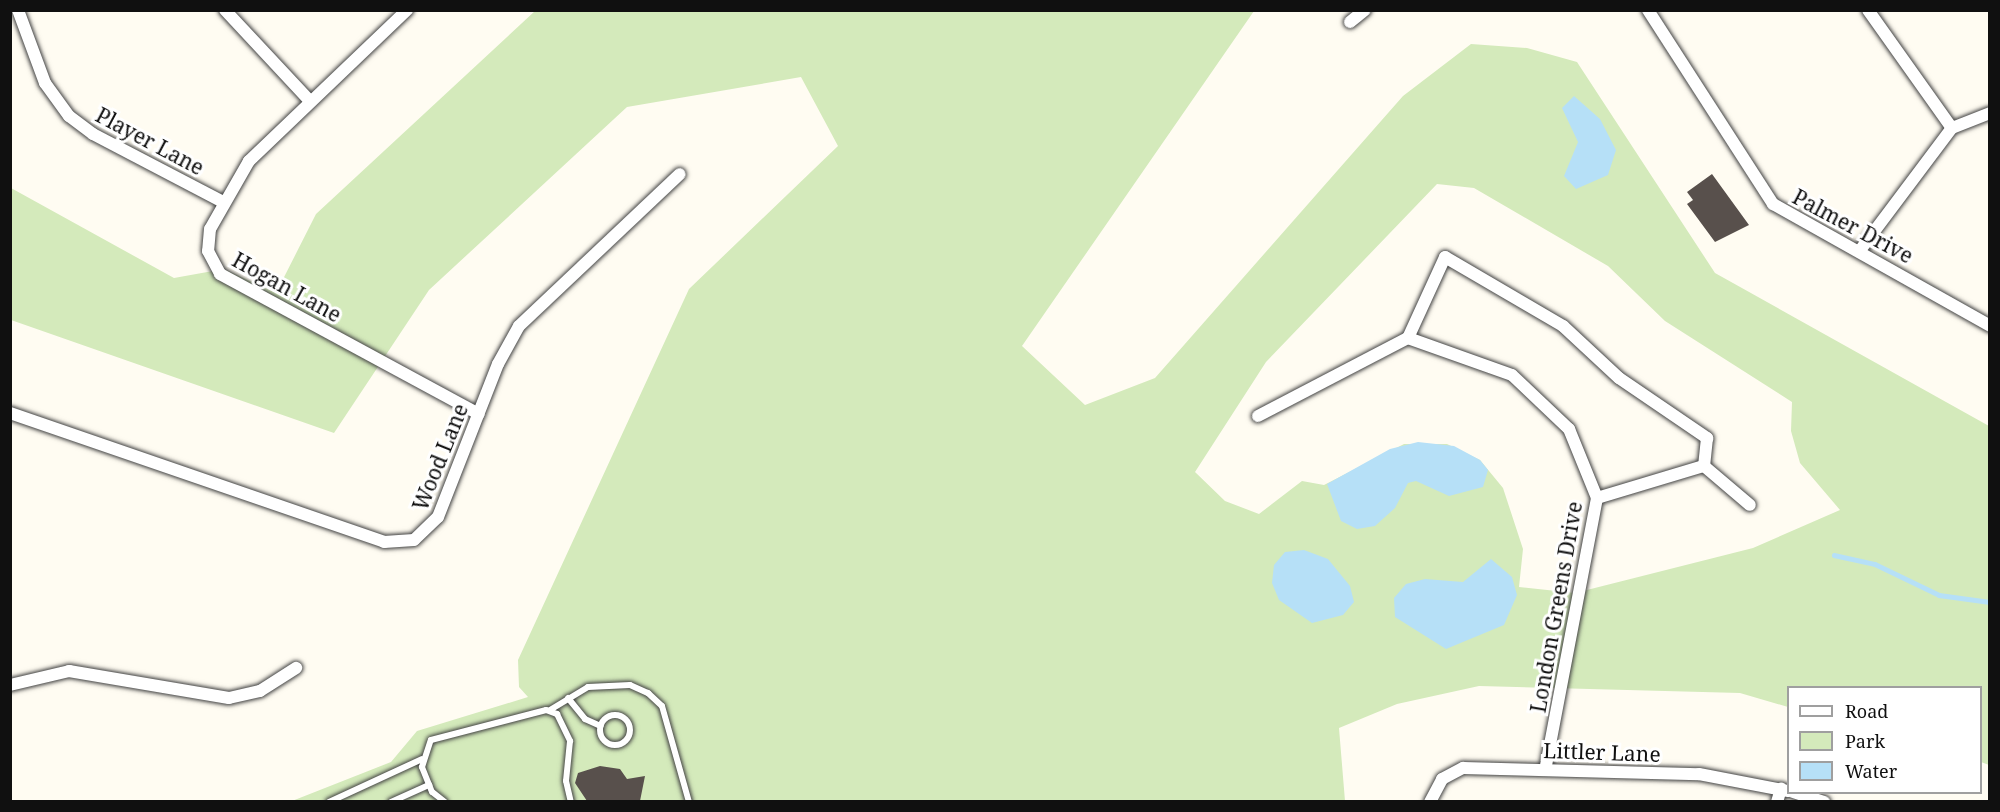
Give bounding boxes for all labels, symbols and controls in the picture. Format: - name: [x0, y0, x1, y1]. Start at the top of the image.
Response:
- street label: Player Lane: [92, 102, 208, 180]
- street label: Palmer Drive: [1788, 184, 1918, 268]
- street label: Hogan Lane: [228, 247, 346, 327]
- street label: Wood Lane: [407, 400, 473, 514]
- street label: London Greens Drive: [1525, 500, 1587, 714]
- legend: [1787, 686, 1982, 794]
- text: Road: [1845, 699, 1888, 723]
- text: Park: [1845, 729, 1885, 753]
- street label: Littler Lane: [1543, 737, 1661, 767]
- text: Water: [1845, 759, 1897, 783]

